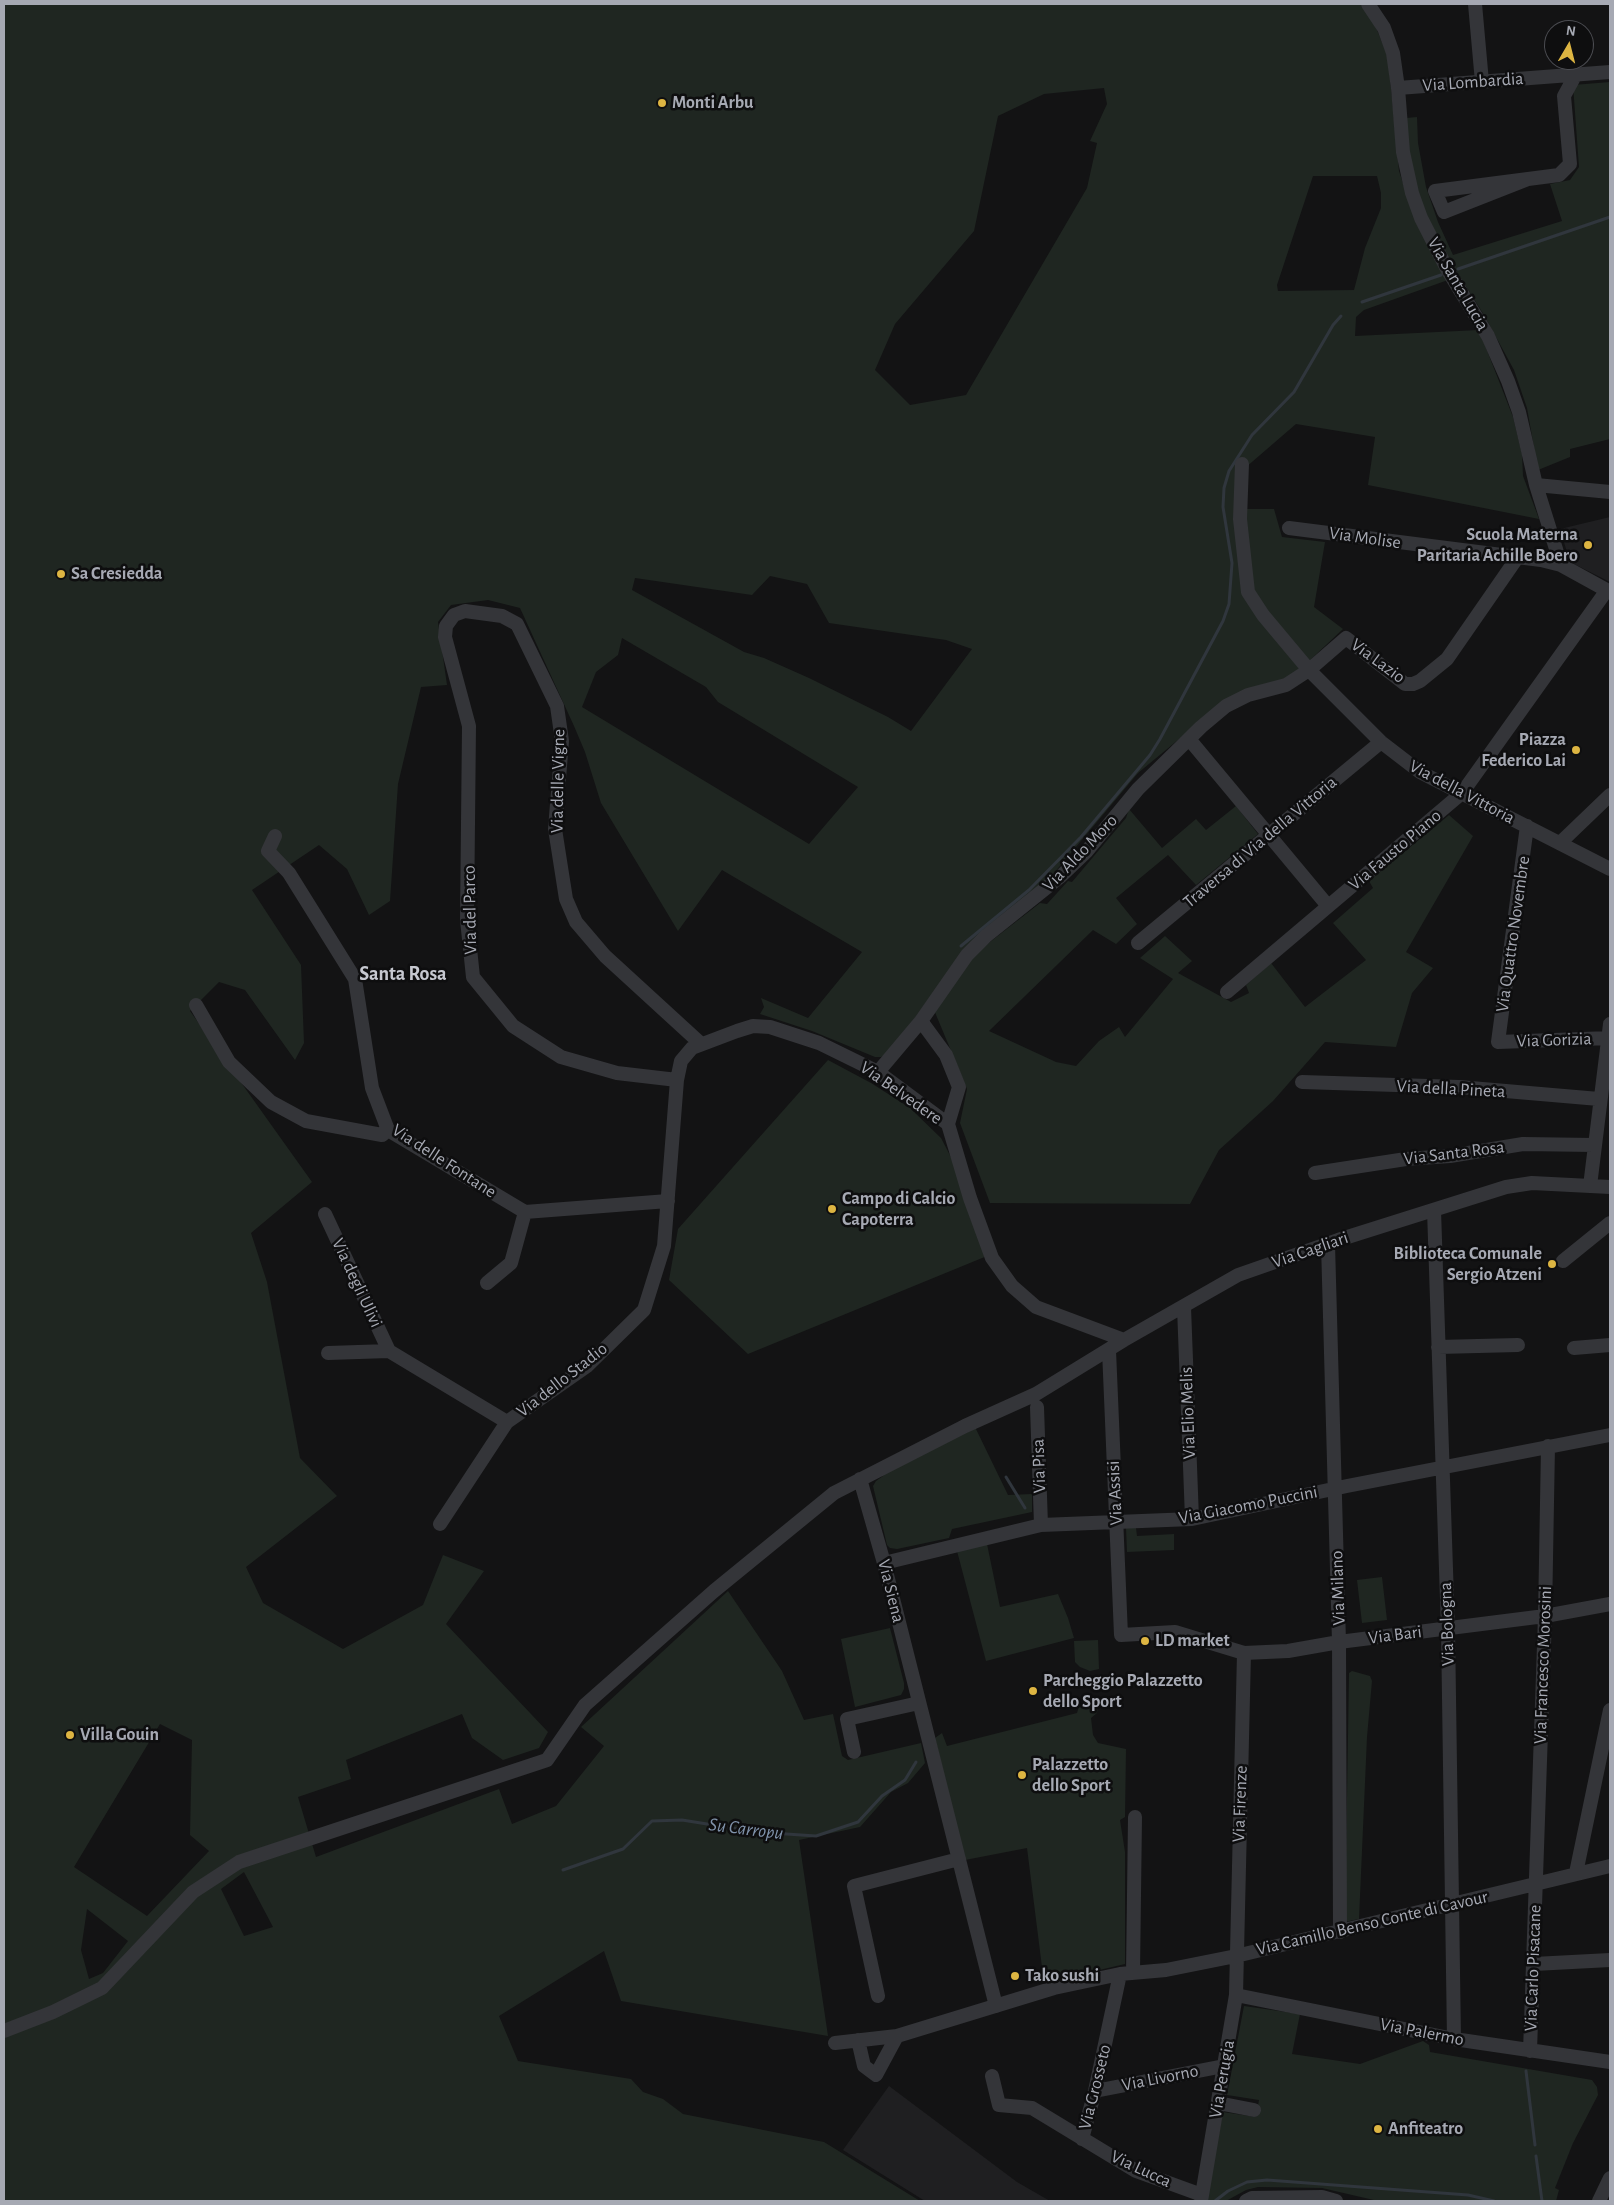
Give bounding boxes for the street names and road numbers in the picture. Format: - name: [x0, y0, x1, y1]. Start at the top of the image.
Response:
- street label: Via Lombardia: [1422, 68, 1524, 96]
- street label: Via Santa Lucia: [1422, 233, 1494, 335]
- street label: Via Molise: [1328, 522, 1402, 554]
- street label: Via Lazio: [1346, 634, 1410, 688]
- street label: Via delle Vigne: [546, 729, 570, 833]
- street label: Via della Vittoria: [1406, 755, 1518, 829]
- street label: Traversa di Via della Vittoria: [1179, 771, 1341, 913]
- street label: Via Fausto Piano: [1344, 805, 1446, 895]
- street label: Via Aldo Moro: [1038, 810, 1122, 896]
- street label: Via Quattro Novembre: [1491, 854, 1535, 1014]
- street label: Via del Parco: [458, 865, 482, 955]
- street label: Via Gorizia: [1516, 1028, 1592, 1052]
- street label: Via Belvedere: [856, 1057, 946, 1129]
- street label: Via della Pineta: [1396, 1075, 1506, 1103]
- street label: Via delle Fontane: [388, 1119, 500, 1203]
- street label: Via Santa Rosa: [1402, 1136, 1506, 1170]
- street label: Via Cagliari: [1269, 1227, 1351, 1273]
- street label: Via degli Ulivi: [327, 1235, 387, 1331]
- street label: Via dello Stadio: [512, 1338, 612, 1422]
- street label: Via Elio Melis: [1176, 1366, 1200, 1460]
- street label: Via Pisa: [1027, 1438, 1051, 1494]
- street label: Via Assisi: [1103, 1460, 1127, 1526]
- street label: Via Giacomo Puccini: [1177, 1481, 1319, 1529]
- street label: Via Milano: [1326, 1550, 1350, 1626]
- street label: Via Siena: [873, 1557, 909, 1625]
- street label: Via Bologna: [1435, 1582, 1459, 1666]
- street label: Via Francesco Morosini: [1529, 1585, 1557, 1745]
- street label: Via Bari: [1367, 1621, 1423, 1649]
- street label: Via Firenze: [1228, 1765, 1252, 1843]
- street label: Via Camillo Benso Conte di Cavour: [1254, 1886, 1490, 1960]
- street label: Via Carlo Pisacane: [1520, 1904, 1546, 2032]
- street label: Via Palermo: [1378, 2013, 1466, 2051]
- street label: Via Perugia: [1204, 2038, 1240, 2120]
- street label: Via Grosseto: [1074, 2042, 1116, 2132]
- street label: Via Livorno: [1120, 2060, 1200, 2096]
- street label: Via Lucca: [1107, 2146, 1175, 2192]

